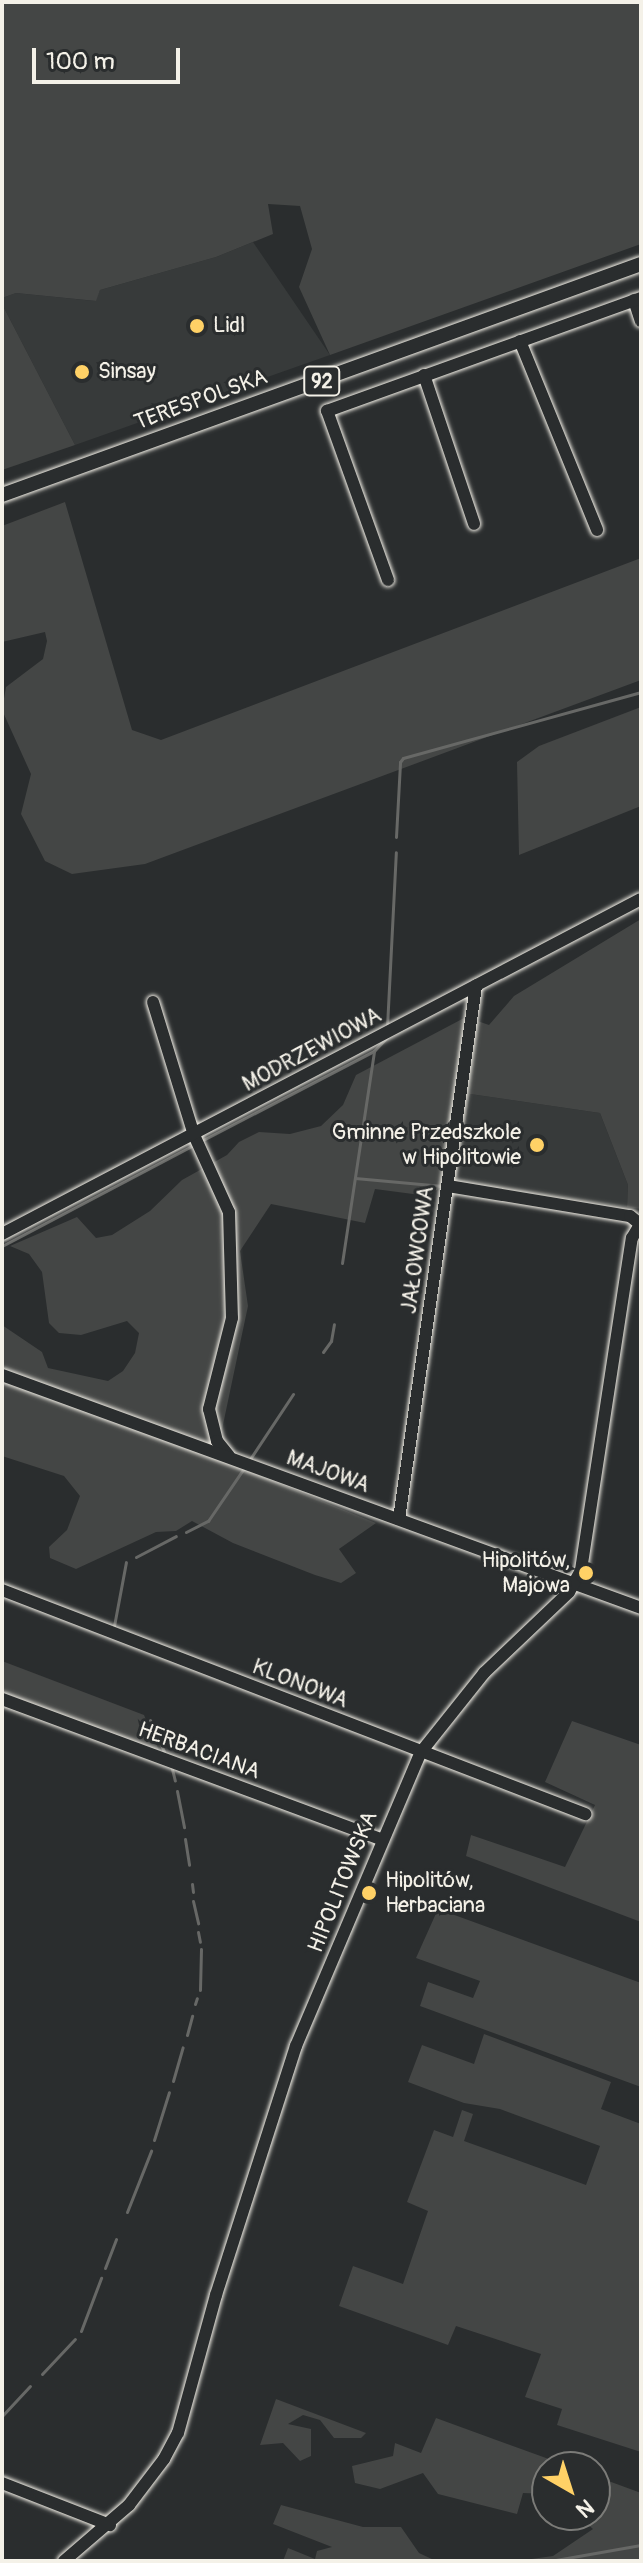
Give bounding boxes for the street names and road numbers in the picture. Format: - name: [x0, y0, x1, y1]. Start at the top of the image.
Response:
- street label: TERESPOLSKA: [131, 364, 271, 436]
- road number: 92: [302, 365, 342, 397]
- street label: MODRZEWIOWA: [238, 1002, 386, 1098]
- street label: JAŁOWCOWA: [396, 1185, 440, 1315]
- street label: MAJOWA: [283, 1445, 373, 1499]
- street label: KLONOWA: [248, 1654, 352, 1714]
- street label: HERBACIANA: [134, 1717, 264, 1785]
- street label: HIPOLITOWSKA: [303, 1807, 383, 1957]

